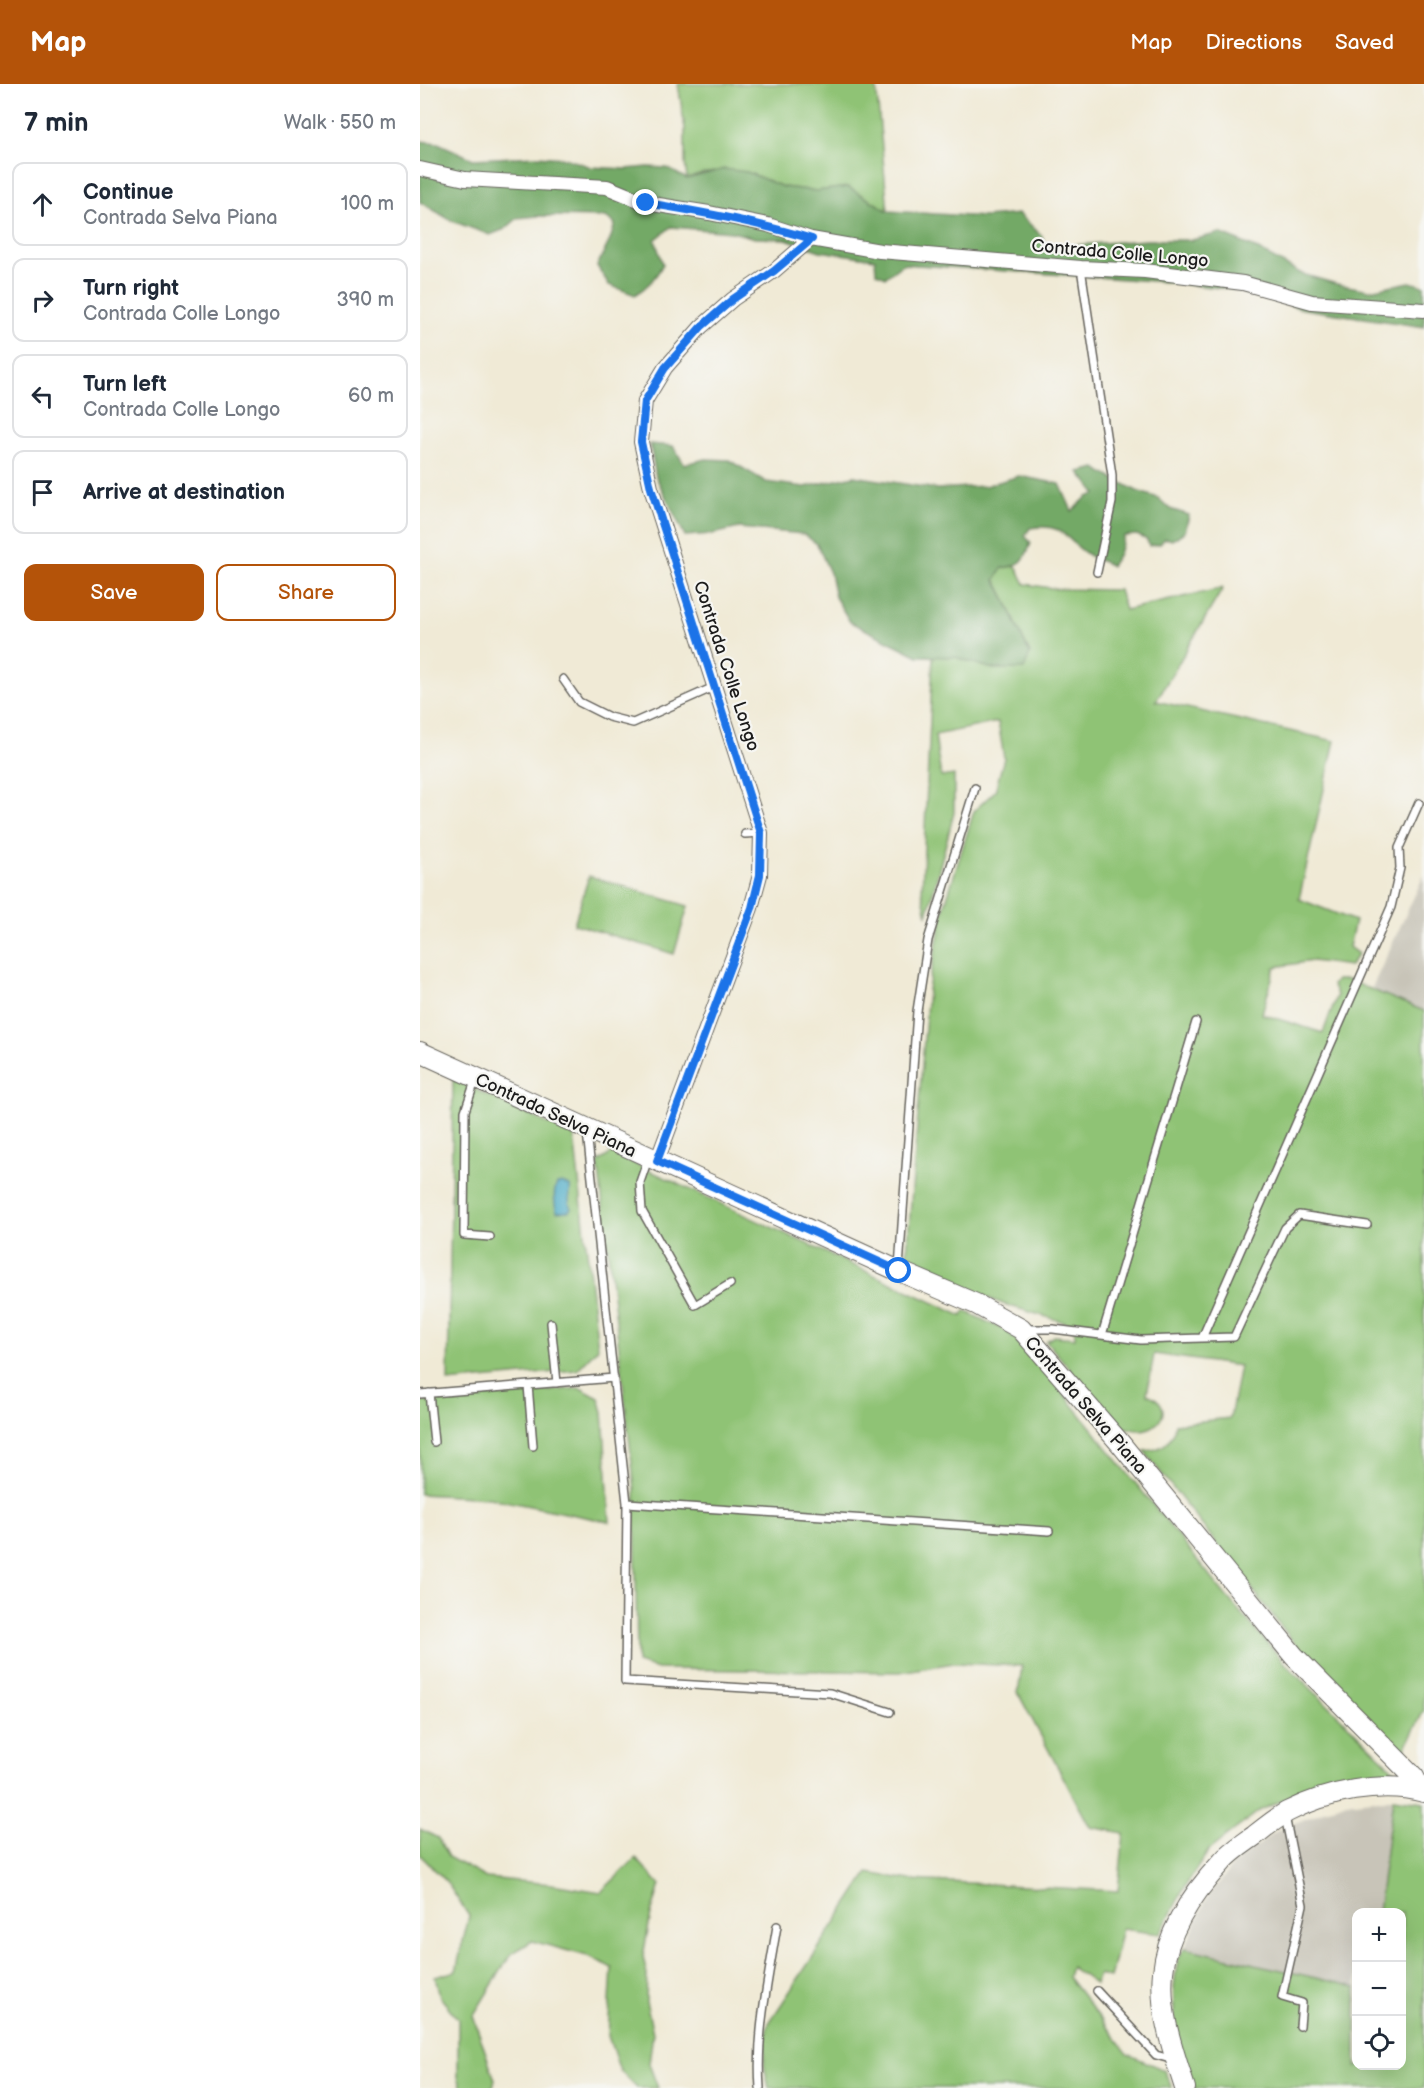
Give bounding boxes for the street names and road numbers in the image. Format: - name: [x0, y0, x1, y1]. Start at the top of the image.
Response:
- street label: Contrada Colle Longo: [1031, 235, 1209, 272]
- street label: Contrada Colle Longo: [689, 578, 764, 754]
- street label: Contrada Selva Piana: [472, 1069, 640, 1162]
- street label: Contrada Selva Piana: [1020, 1332, 1151, 1478]

